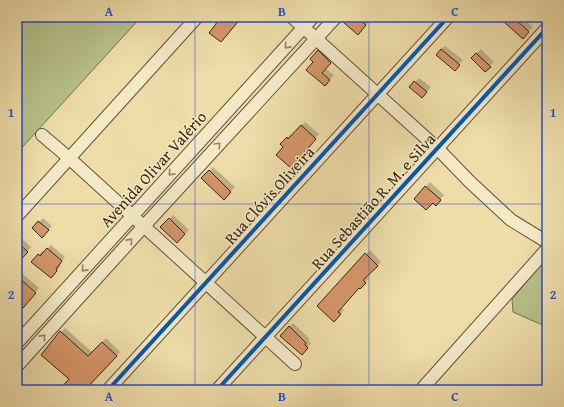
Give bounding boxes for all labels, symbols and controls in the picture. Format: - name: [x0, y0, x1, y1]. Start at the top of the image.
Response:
- text: A: [105, 2, 114, 21]
- text: B: [278, 2, 286, 21]
- text: C: [451, 2, 459, 21]
- one-way arrow: [284, 41, 292, 49]
- text: 1: [8, 103, 14, 122]
- text: 1: [550, 103, 556, 122]
- street label: Avenida Olivar Valério: [94, 105, 212, 233]
- street label: Rua Sebastião R. M. e Silva: [305, 127, 441, 274]
- street label: Rua Clóvis Oliveira: [218, 140, 320, 249]
- one-way arrow: [213, 142, 221, 150]
- one-way arrow: [169, 168, 176, 176]
- one-way arrow: [126, 238, 133, 245]
- one-way arrow: [81, 264, 88, 272]
- text: 2: [8, 285, 15, 304]
- text: 2: [550, 285, 557, 304]
- one-way arrow: [38, 334, 46, 342]
- text: A: [105, 387, 114, 406]
- text: B: [278, 387, 286, 406]
- text: C: [451, 387, 459, 406]

